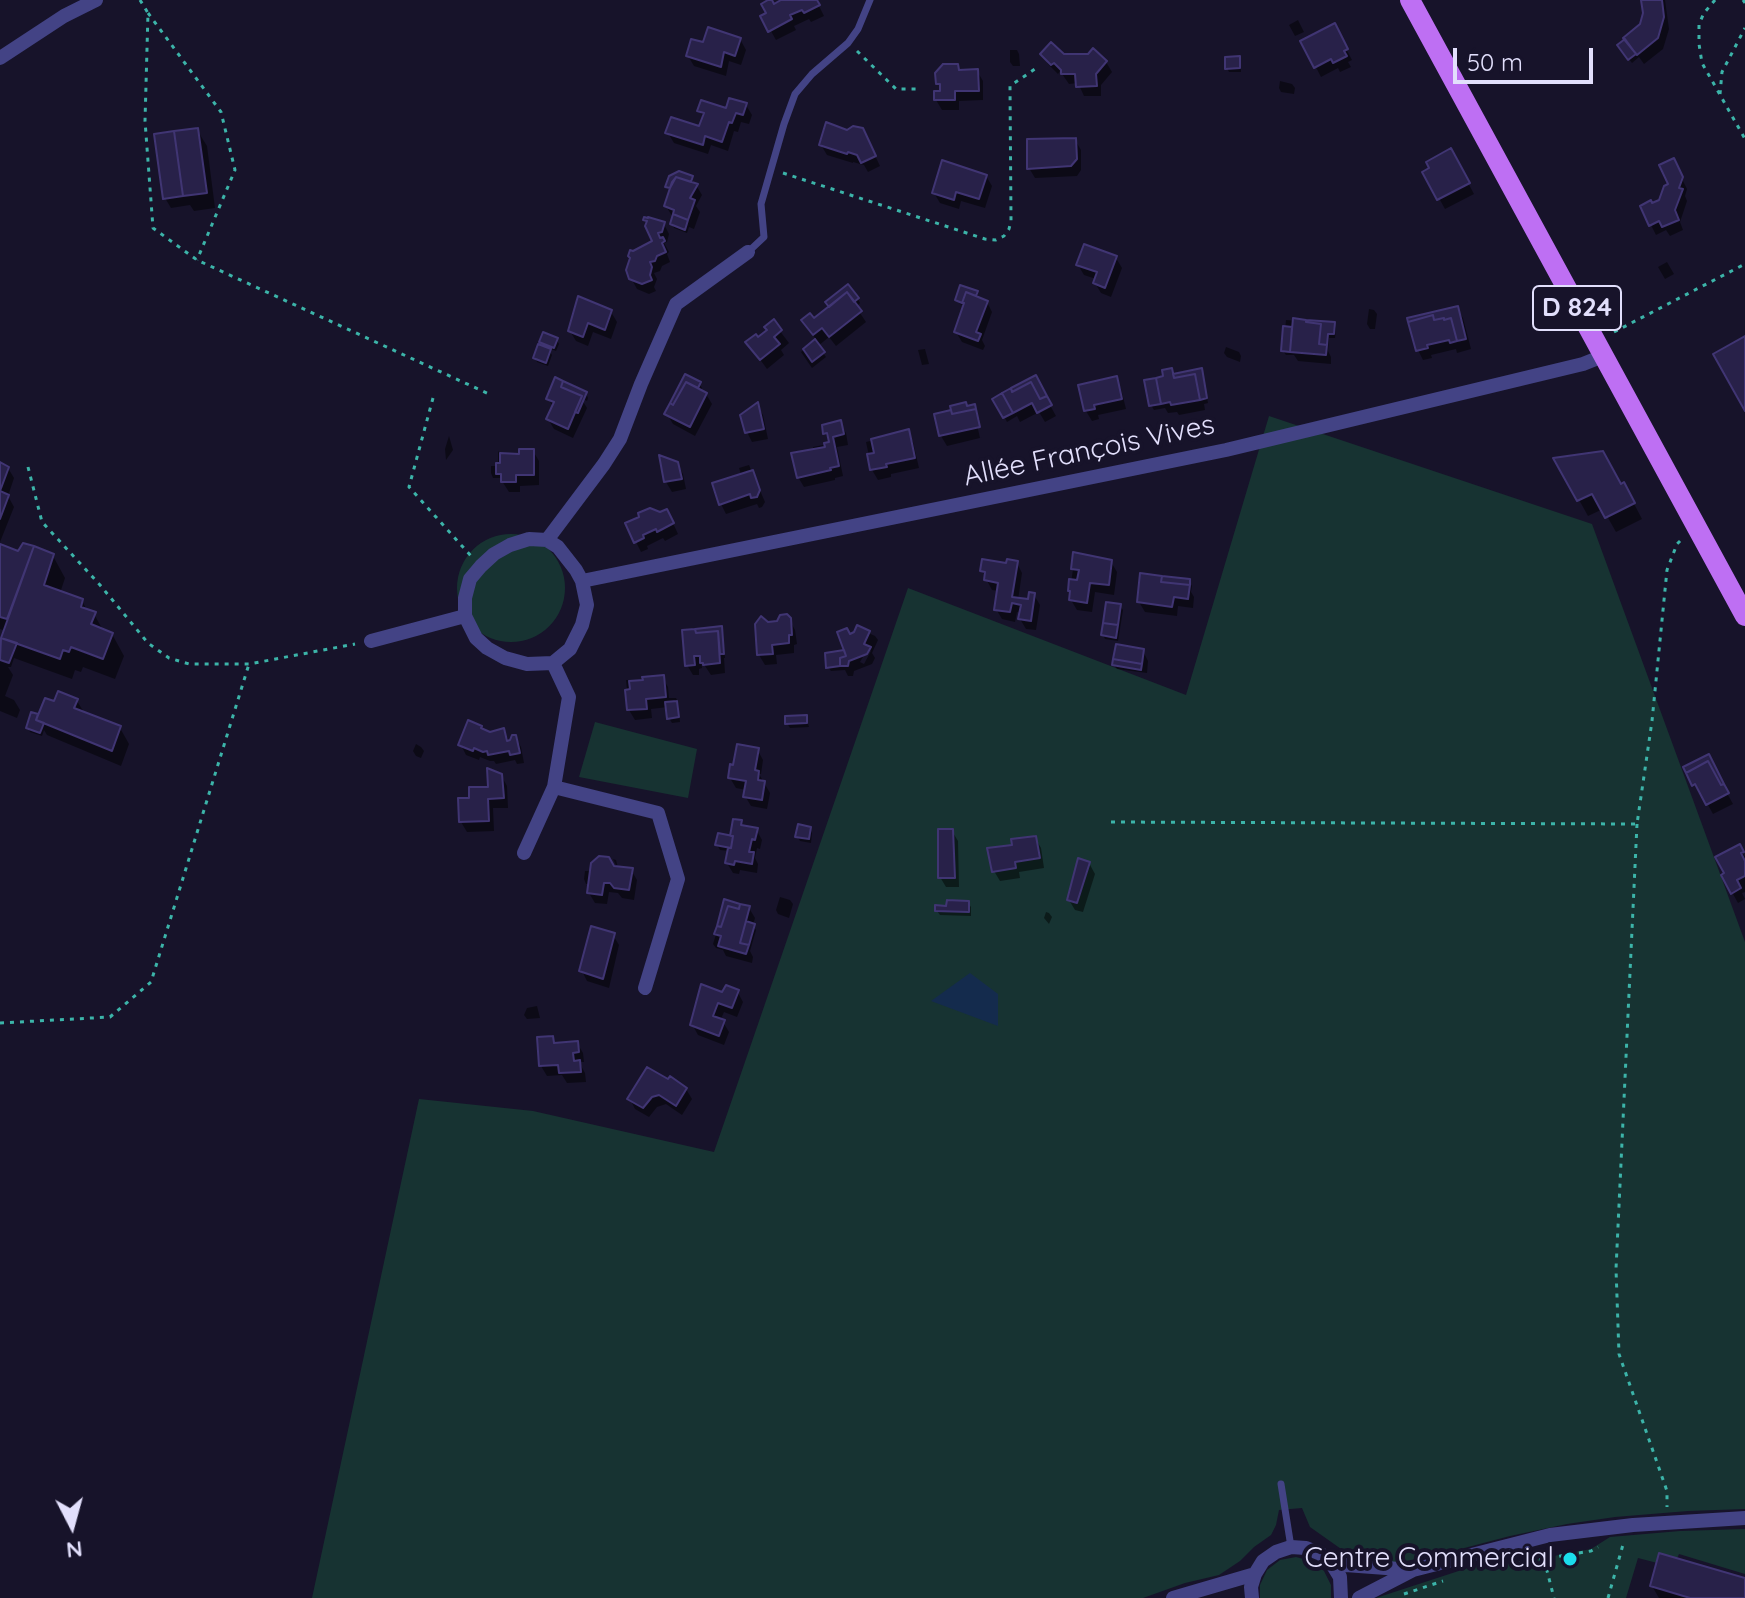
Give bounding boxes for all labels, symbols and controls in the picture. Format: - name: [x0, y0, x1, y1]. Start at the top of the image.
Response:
- scale bar: [1457, 32, 1597, 82]
- text: 50 m: [1467, 47, 1523, 77]
- road number: D 824: [1533, 286, 1621, 330]
- street label: Allée François Vives: [960, 408, 1218, 494]
- north arrow: [32, 1486, 112, 1566]
- text: N: [65, 1535, 84, 1565]
- place label: Centre Commercial: [1304, 1542, 1554, 1576]
- marker: Centre Commercial: [1561, 1550, 1579, 1568]

